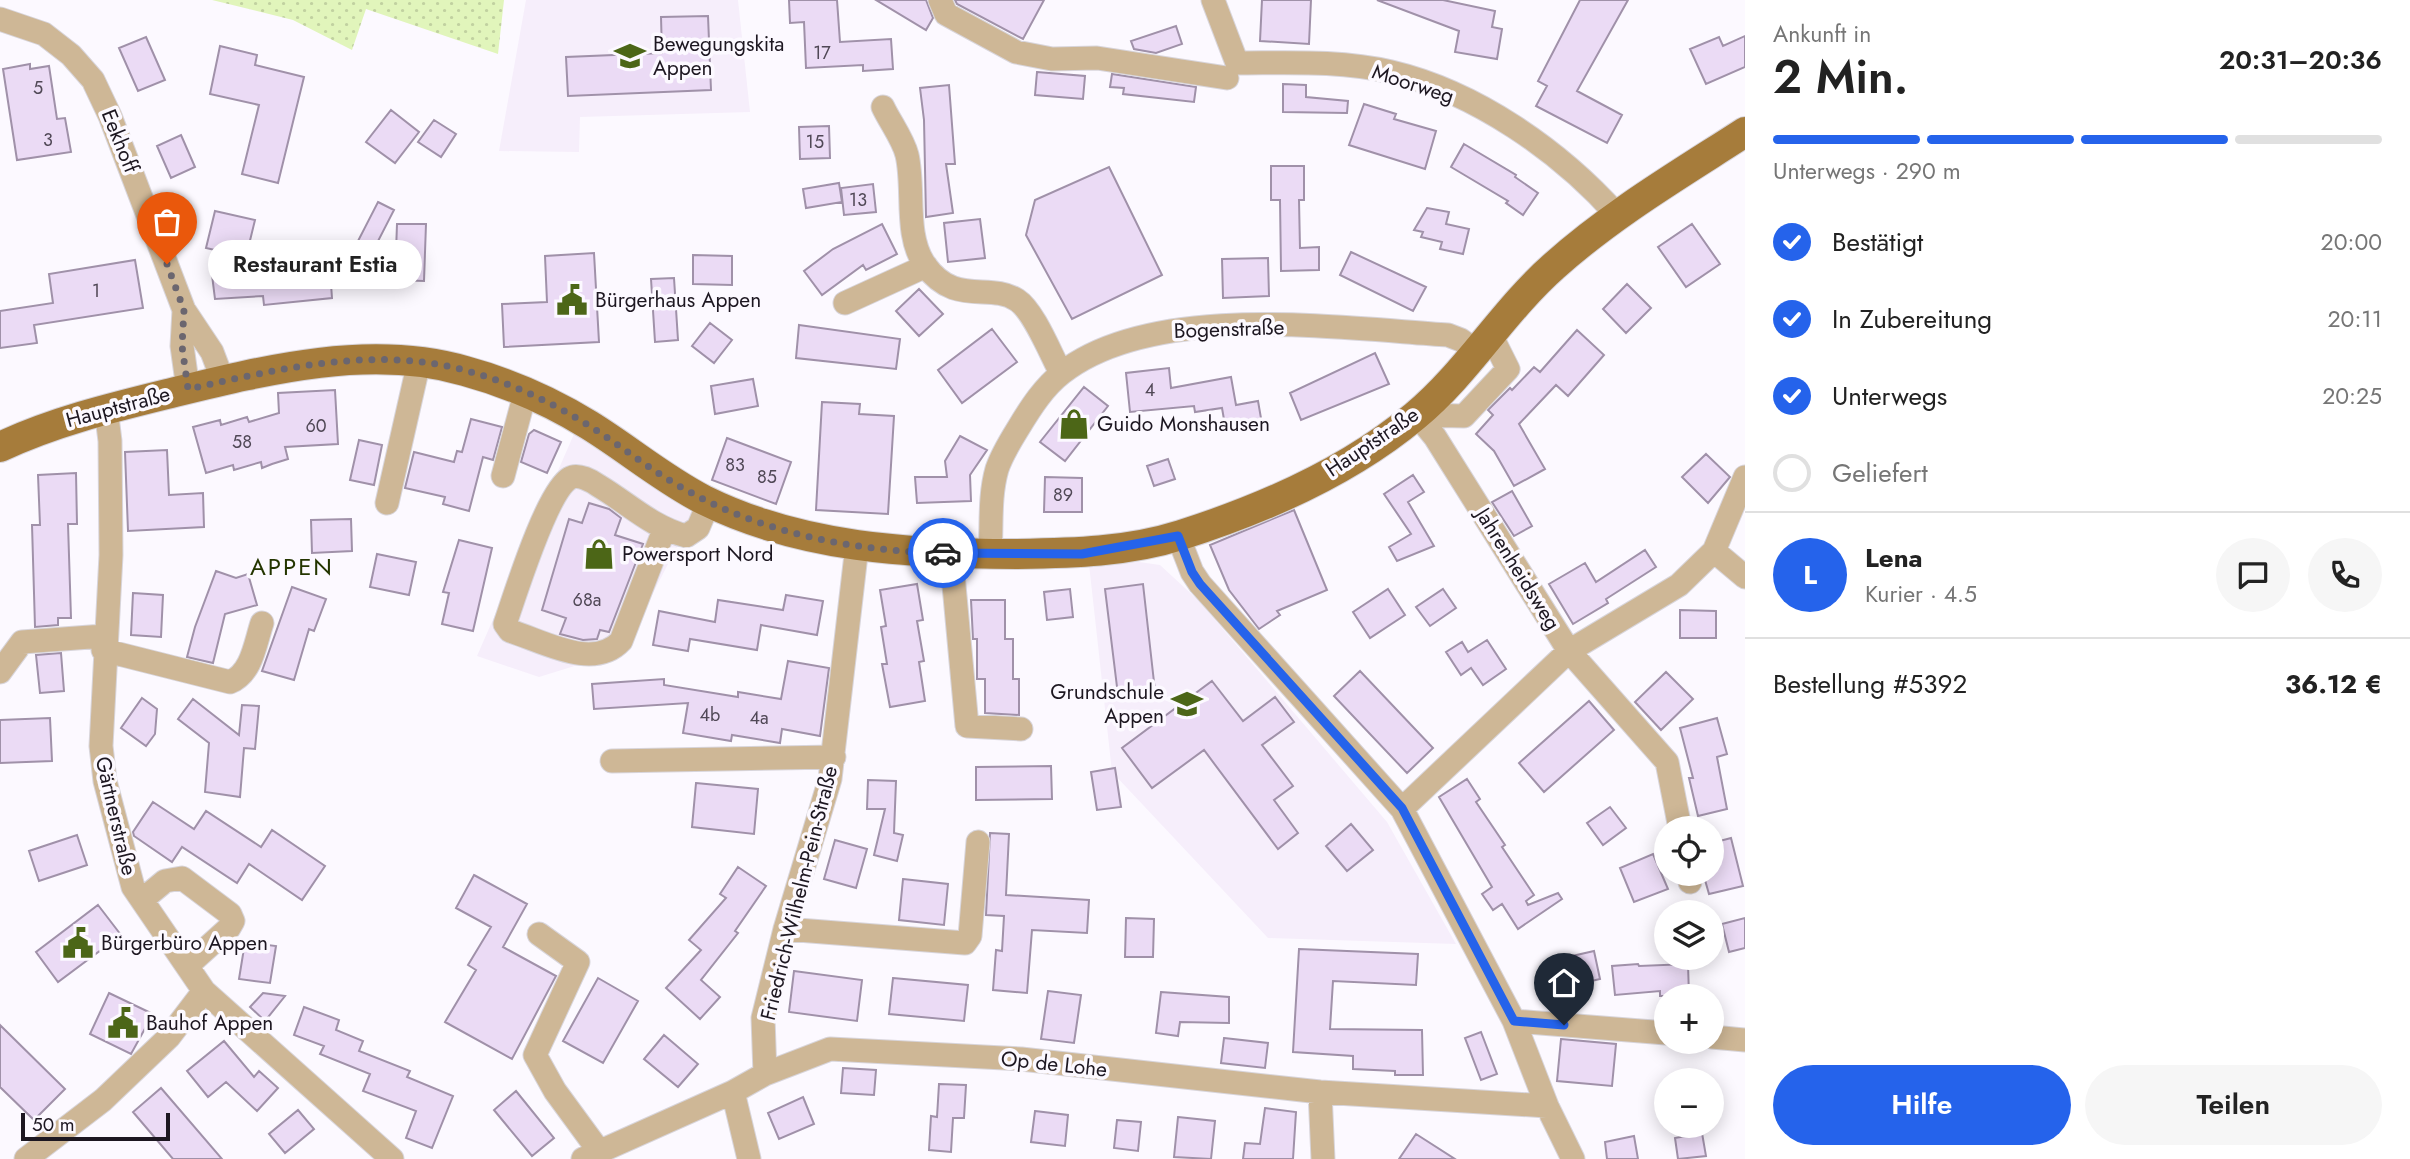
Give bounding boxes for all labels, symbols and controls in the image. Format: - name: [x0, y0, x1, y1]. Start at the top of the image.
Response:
- text: Ankunft in: [1773, 17, 1871, 51]
- place label: Bewegungskita Appen: [653, 29, 784, 83]
- school or university icon: Bewegungskita Appen: [613, 39, 647, 73]
- house number: 17: [813, 40, 831, 66]
- text: 20:31–20:36: [2219, 41, 2382, 79]
- text: 2 Min.: [1773, 44, 1908, 110]
- street label: Moorweg: [1368, 57, 1458, 111]
- house number: 5: [33, 75, 43, 101]
- street label: Eekhoff: [94, 105, 147, 178]
- house number: 3: [43, 127, 53, 153]
- house number: 15: [806, 129, 824, 155]
- text: Unterwegs · 290 m: [1773, 154, 1961, 188]
- house number: 13: [849, 187, 867, 213]
- pin: [137, 192, 197, 264]
- icon: bag: [148, 203, 186, 241]
- icon: check: [1773, 223, 1811, 261]
- text: Bestätigt: [1832, 223, 1923, 261]
- text: 20:00: [2321, 225, 2382, 259]
- callout: Restaurant Estia: [209, 240, 422, 288]
- text: Restaurant Estia: [233, 247, 397, 281]
- house number: 1: [92, 278, 100, 304]
- public building icon: Bürgerhaus Appen: [555, 283, 589, 317]
- place label: Bürgerhaus Appen: [595, 285, 761, 315]
- icon: check: [1773, 300, 1811, 338]
- text: In Zubereitung: [1832, 300, 1992, 338]
- text: 20:11: [2328, 302, 2382, 336]
- street label: Bogenstraße: [1173, 312, 1285, 346]
- house number: 4: [1145, 377, 1155, 403]
- icon: check: [1773, 377, 1811, 415]
- text: Unterwegs: [1832, 377, 1947, 415]
- street label: Hauptstraße: [63, 379, 174, 435]
- text: 20:25: [2322, 379, 2382, 413]
- street label: Hauptstraße: [1319, 400, 1425, 484]
- shop icon: Guido Monshausen: [1057, 407, 1091, 441]
- place label: Guido Monshausen: [1097, 409, 1270, 439]
- house number: 60: [305, 413, 327, 439]
- house number: 58: [232, 429, 252, 455]
- house number: 83: [725, 452, 745, 478]
- text: Geliefert: [1832, 454, 1928, 492]
- house number: 85: [757, 464, 777, 490]
- house number: 89: [1053, 482, 1073, 508]
- street label: Jahrenheidsweg: [1467, 499, 1568, 636]
- courier: [908, 518, 978, 588]
- icon: car: [924, 534, 962, 572]
- shop icon: Powersport Nord: [582, 537, 616, 571]
- button: chat: [2216, 538, 2290, 612]
- button: phone: [2308, 538, 2382, 612]
- place label: Powersport Nord: [622, 539, 773, 569]
- text: Lena: [1865, 539, 1923, 577]
- district label: APPEN: [250, 549, 334, 584]
- text: L: [1803, 556, 1817, 594]
- text: Kurier · 4.5: [1865, 577, 1977, 611]
- house number: 68a: [573, 587, 601, 613]
- text: Bestellung #5392: [1773, 665, 1967, 703]
- text: 36.12 €: [2285, 665, 2382, 703]
- place label: Grundschule Appen: [1050, 677, 1164, 731]
- school or university icon: Grundschule Appen: [1170, 687, 1204, 721]
- house number: 4b: [700, 702, 720, 728]
- house number: 4a: [749, 705, 769, 731]
- street label: Gärtnerstraße: [88, 754, 144, 879]
- street label: Friedrich-Wilhelm-Pein-Straße: [753, 762, 845, 1023]
- map controls: [1654, 816, 1724, 1138]
- button: locate: [1654, 816, 1724, 886]
- button: layers: [1654, 900, 1724, 970]
- public building icon: Bürgerbüro Appen: [61, 926, 95, 960]
- place label: Bürgerbüro Appen: [101, 928, 268, 958]
- pin: [1534, 953, 1594, 1025]
- icon: home: [1545, 964, 1583, 1002]
- button: +: [1654, 984, 1724, 1054]
- public building icon: Bauhof Appen: [106, 1006, 140, 1040]
- place label: Bauhof Appen: [146, 1008, 273, 1038]
- street label: Op de Lohe: [999, 1044, 1109, 1085]
- button: Hilfe: [1773, 1065, 2071, 1145]
- button: Teilen: [2085, 1065, 2382, 1145]
- button: −: [1654, 1068, 1724, 1138]
- scale bar: [21, 1110, 170, 1142]
- text: 50 m: [32, 1111, 75, 1138]

